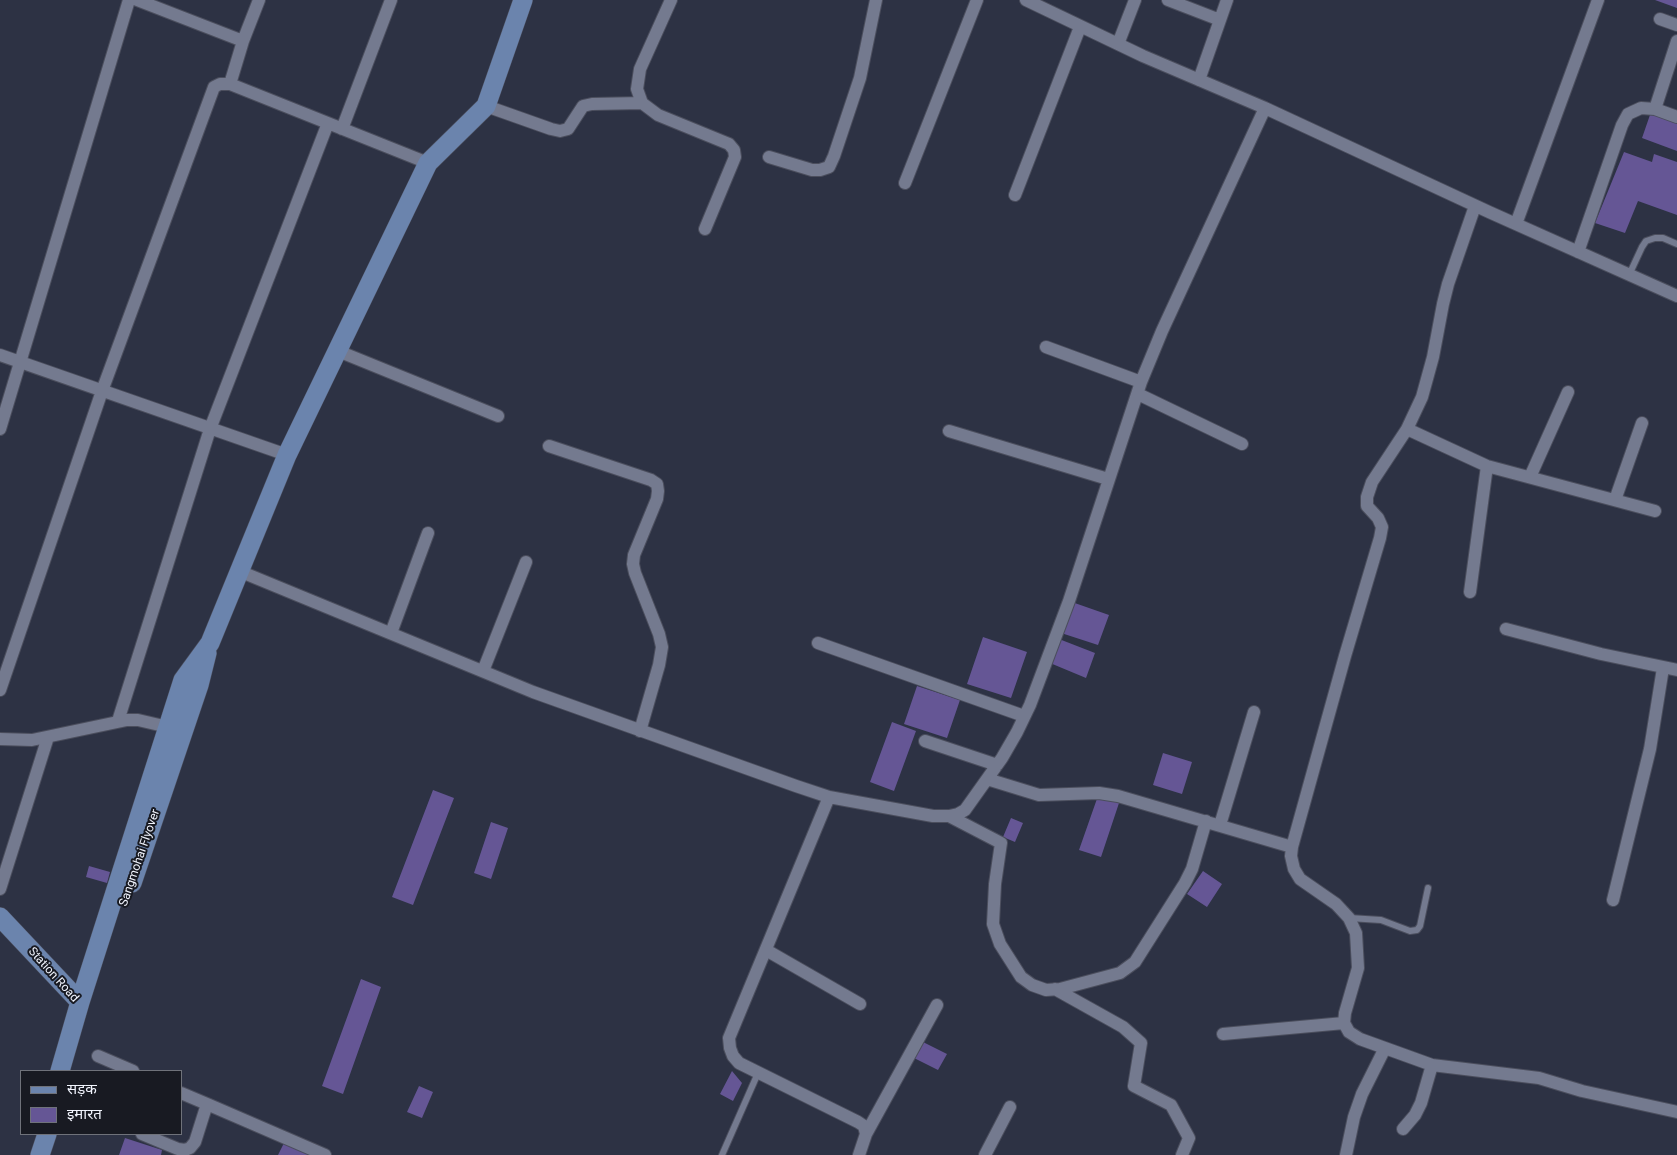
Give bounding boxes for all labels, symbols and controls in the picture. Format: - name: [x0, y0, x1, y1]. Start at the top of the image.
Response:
- street label: Sangmohai Flyover: [117, 808, 163, 908]
- street label: Station Road: [25, 945, 81, 1005]
- legend: [20, 1070, 182, 1135]
- text: सड़क: [67, 1080, 97, 1098]
- text: इमारत: [67, 1105, 102, 1123]

